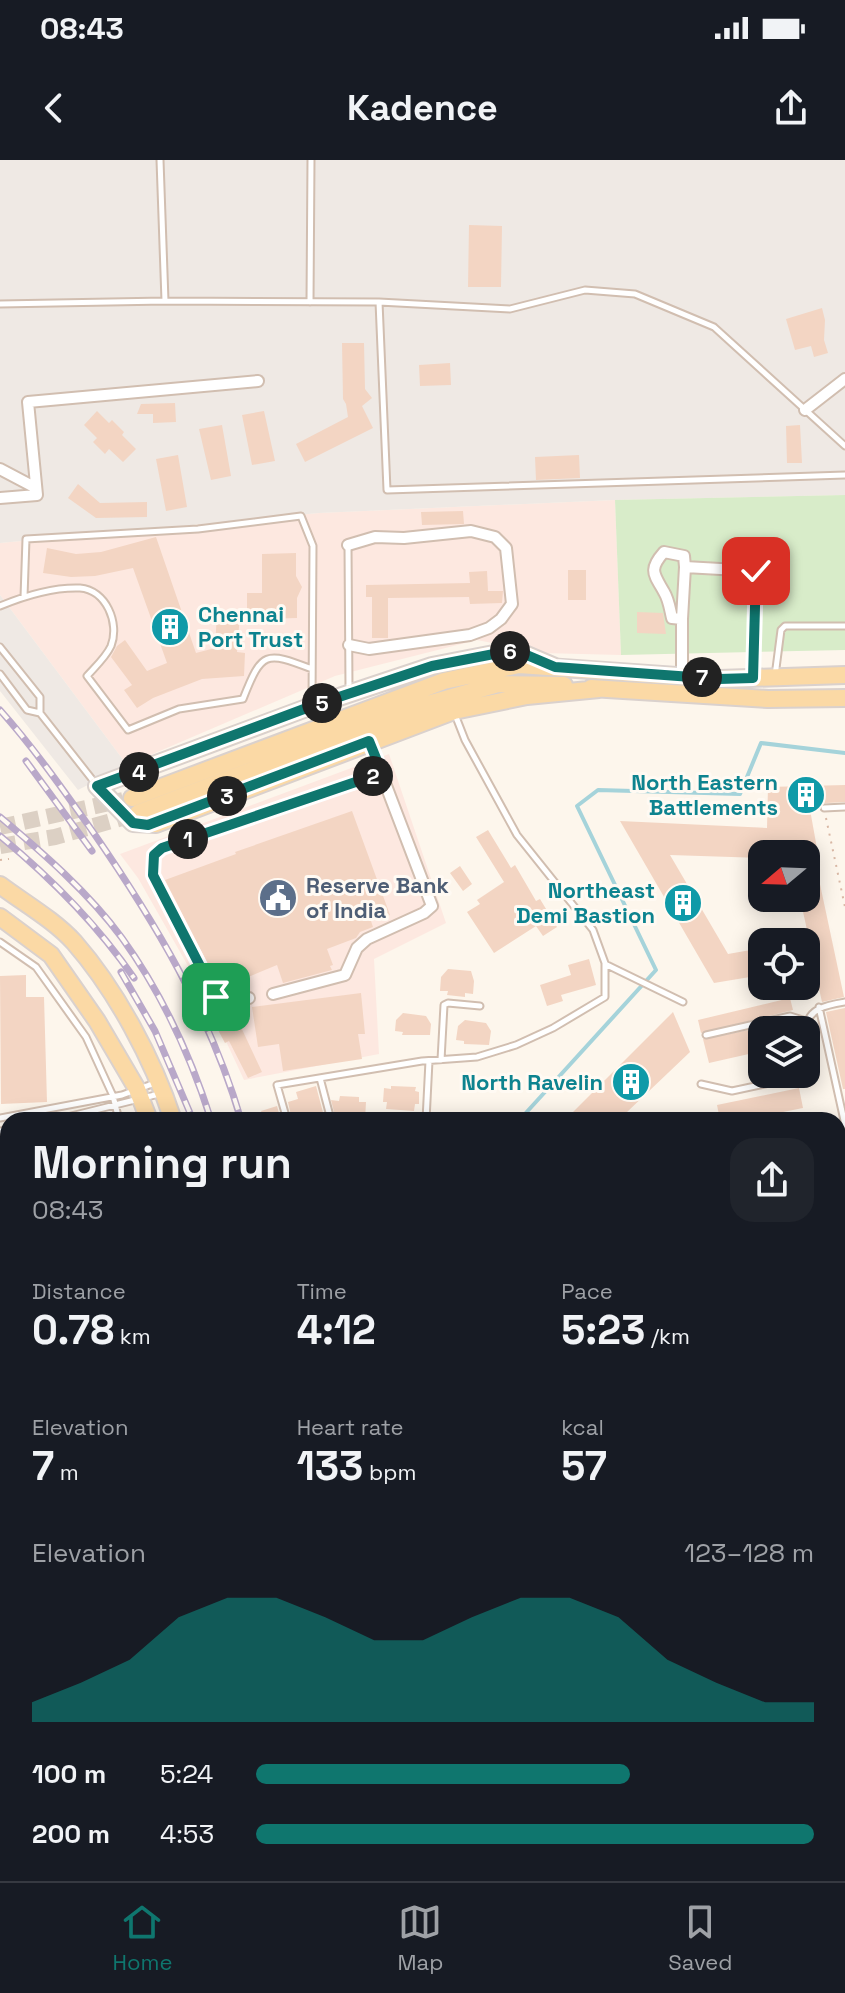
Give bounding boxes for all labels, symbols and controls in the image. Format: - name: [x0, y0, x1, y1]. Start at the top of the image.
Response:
- text: 08:43: [40, 9, 124, 48]
- text: Kadence: [347, 85, 498, 131]
- icon: back: [32, 86, 76, 130]
- icon: share: [769, 86, 813, 130]
- pin: [722, 537, 790, 605]
- icon: check: [734, 549, 778, 593]
- place label: Chennai Port Trust: [198, 600, 303, 653]
- building icon: Chennai Port Trust: [149, 606, 191, 648]
- pin: 6: [490, 631, 530, 671]
- text: 6: [503, 637, 517, 665]
- pin: 7: [682, 657, 722, 697]
- text: 7: [696, 663, 708, 691]
- pin: 5: [302, 683, 342, 723]
- text: 5: [315, 689, 329, 717]
- pin: 4: [119, 752, 159, 792]
- pin: 2: [353, 756, 393, 796]
- text: 4: [132, 758, 146, 786]
- text: 2: [366, 762, 380, 790]
- place label: North Eastern Battlements: [631, 768, 778, 821]
- building icon: North Eastern Battlements: [785, 774, 827, 816]
- pin: 3: [207, 776, 247, 816]
- text: 3: [220, 782, 234, 810]
- pin: 1: [168, 819, 208, 859]
- text: 1: [183, 825, 193, 853]
- north arrow: [748, 840, 820, 912]
- map controls: [748, 840, 820, 1088]
- place label: Reserve Bank of India: [306, 871, 449, 924]
- place label: Northeast Demi Bastion: [516, 876, 655, 929]
- public building icon: Reserve Bank of India: [257, 877, 299, 919]
- building icon: Northeast Demi Bastion: [662, 882, 704, 924]
- button: locate: [748, 928, 820, 1000]
- pin: [182, 963, 250, 1031]
- icon: arrive: [194, 975, 238, 1019]
- button: layers: [748, 1016, 820, 1088]
- building icon: North Ravelin: [610, 1061, 652, 1103]
- place label: North Ravelin: [461, 1068, 603, 1096]
- text: Morning run: [32, 1135, 292, 1191]
- button: share: [730, 1138, 814, 1222]
- text: 08:43: [32, 1193, 103, 1227]
- text: Distance: [32, 1277, 126, 1305]
- text: Time: [297, 1277, 347, 1305]
- text: Pace: [561, 1277, 613, 1305]
- text: 0.78: [32, 1305, 114, 1356]
- text: 4:12: [297, 1305, 376, 1356]
- text: 5:23: [561, 1305, 645, 1356]
- text: km: [114, 1322, 151, 1350]
- text: /km: [645, 1322, 690, 1350]
- text: Elevation: [32, 1413, 128, 1441]
- text: Heart rate: [297, 1413, 403, 1441]
- text: kcal: [561, 1413, 604, 1441]
- text: 7: [32, 1441, 54, 1492]
- text: 133: [297, 1441, 363, 1492]
- text: 57: [561, 1441, 607, 1492]
- text: m: [54, 1458, 79, 1486]
- text: bpm: [363, 1458, 416, 1486]
- text: Elevation: [32, 1536, 146, 1570]
- text: 123–128 m: [684, 1536, 814, 1570]
- text: 100 m: [32, 1757, 106, 1791]
- text: 5:24: [160, 1757, 213, 1791]
- text: 200 m: [32, 1817, 110, 1851]
- text: 4:53: [160, 1817, 214, 1851]
- tab: Home: [113, 1900, 172, 1976]
- tab: Map: [397, 1900, 443, 1976]
- tab: Saved: [668, 1900, 733, 1976]

